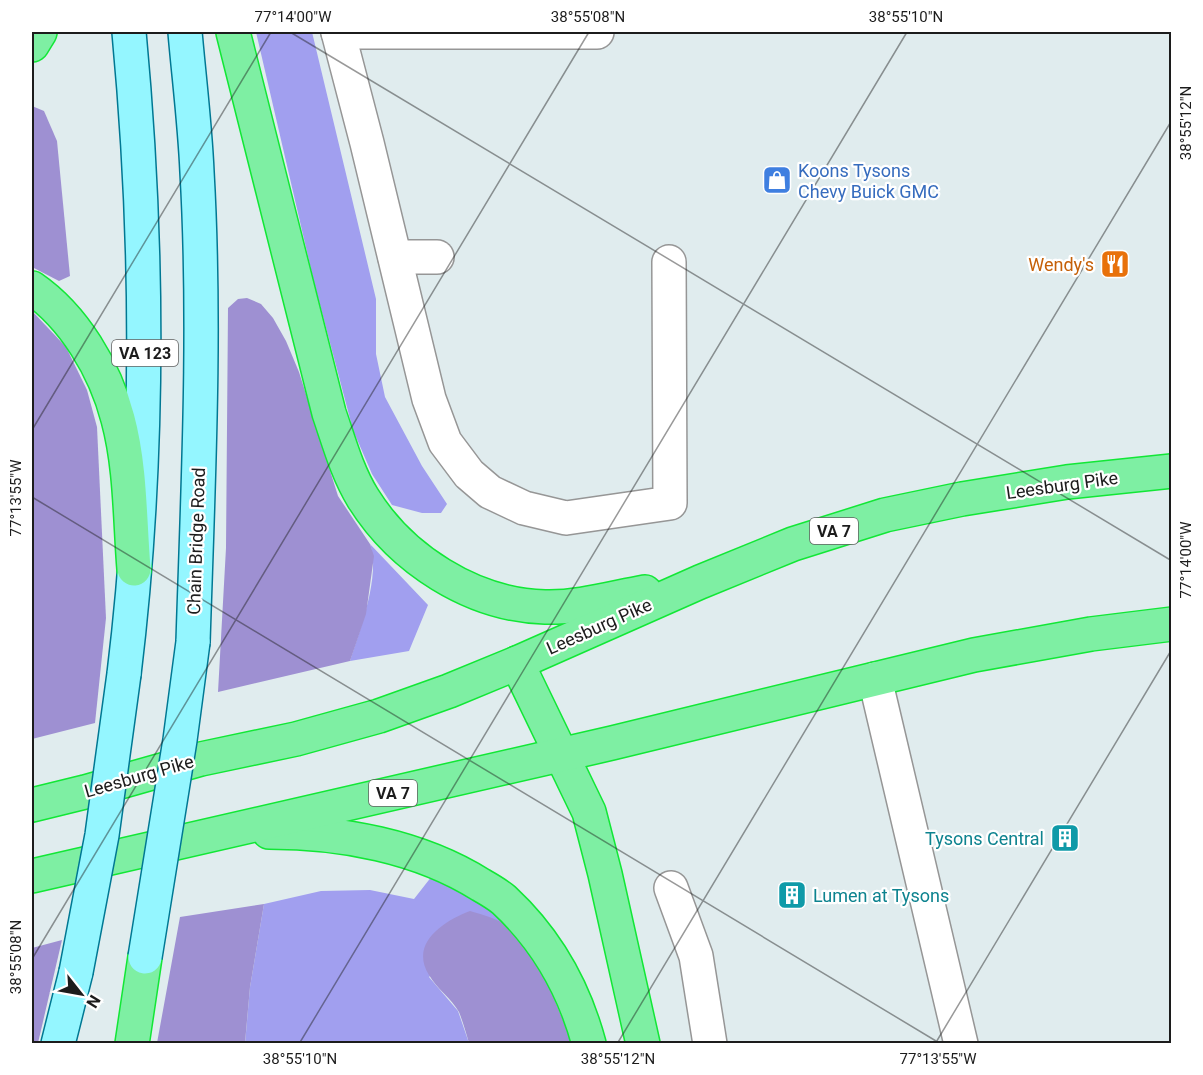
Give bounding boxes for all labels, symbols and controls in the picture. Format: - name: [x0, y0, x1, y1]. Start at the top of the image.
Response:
- text: 77°14'00"W: [255, 8, 331, 26]
- text: 38°55'08"N: [551, 8, 625, 26]
- text: 38°55'10"N: [869, 8, 943, 26]
- text: 38°55'12"N: [1177, 86, 1195, 160]
- place label: Koons Tysons Chevy Buick GMC: [798, 160, 939, 202]
- shop icon: Koons Tysons Chevy Buick GMC: [761, 164, 793, 196]
- restaurant icon: Wendy's: [1099, 248, 1131, 280]
- place label: Wendy's: [1028, 254, 1094, 275]
- road number: VA 123: [112, 340, 178, 366]
- text: 77°13'55"W: [7, 460, 25, 536]
- street label: Chain Bridge Road: [183, 467, 209, 615]
- street label: Leesburg Pike: [1005, 467, 1119, 503]
- road number: VA 7: [810, 518, 858, 544]
- text: 77°14'00"W: [1177, 522, 1195, 598]
- street label: Leesburg Pike: [543, 593, 655, 659]
- street label: Leesburg Pike: [82, 750, 196, 802]
- road number: VA 7: [369, 780, 417, 806]
- building icon: Tysons Central: [1049, 822, 1081, 854]
- place label: Tysons Central: [925, 828, 1044, 849]
- building icon: Lumen at Tysons: [776, 879, 808, 911]
- place label: Lumen at Tysons: [813, 885, 949, 906]
- text: 38°55'08"N: [7, 920, 25, 994]
- north arrow: [51, 964, 111, 1024]
- text: N: [82, 992, 104, 1011]
- text: 38°55'10"N: [263, 1050, 337, 1068]
- text: 38°55'12"N: [581, 1050, 655, 1068]
- text: 77°13'55"W: [900, 1050, 976, 1068]

